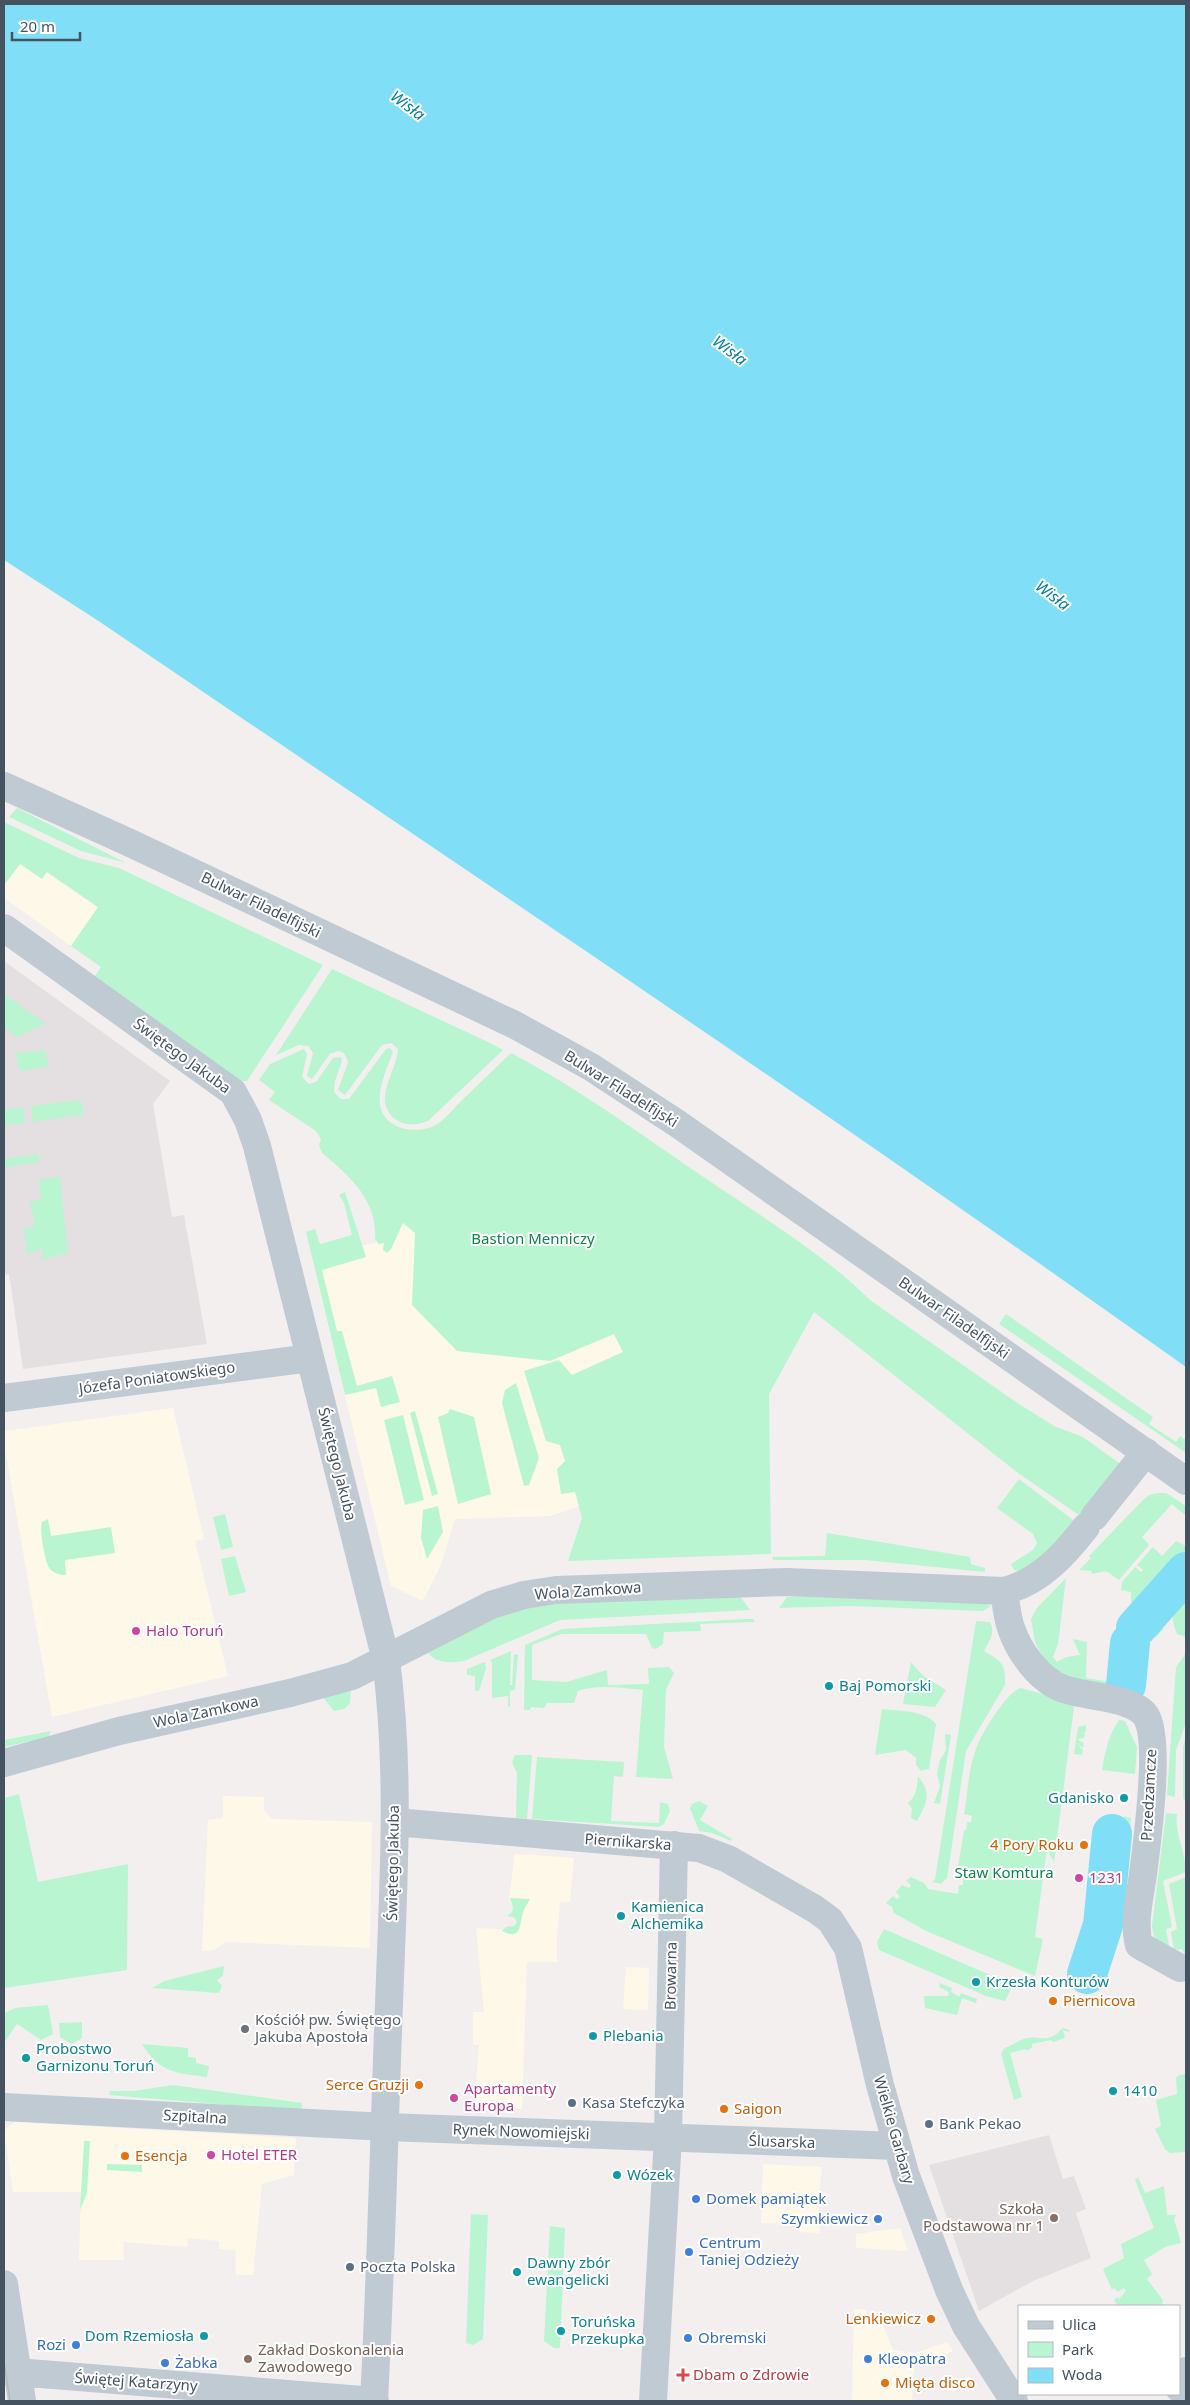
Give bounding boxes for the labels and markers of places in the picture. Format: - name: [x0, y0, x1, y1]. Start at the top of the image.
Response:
- place label: Halo Toruń: [146, 1620, 223, 1640]
- marker: Halo Toruń: [130, 1625, 142, 1637]
- place label: Baj Pomorski: [839, 1675, 931, 1695]
- marker: Baj Pomorski: [823, 1680, 835, 1692]
- place label: Gdanisko: [1048, 1787, 1114, 1807]
- marker: Gdanisko: [1118, 1792, 1130, 1804]
- place label: 4 Pory Roku: [990, 1834, 1074, 1854]
- marker: 4 Pory Roku: [1078, 1839, 1090, 1851]
- place label: 1231: [1089, 1867, 1123, 1887]
- marker: 1231: [1073, 1872, 1085, 1884]
- place label: Kamienica Alchemika: [631, 1896, 704, 1933]
- marker: Kamienica Alchemika: [615, 1910, 627, 1922]
- place label: Krzesła Konturów: [986, 1971, 1109, 1991]
- marker: Krzesła Konturów: [970, 1976, 982, 1988]
- place label: Piernicova: [1063, 1990, 1136, 2010]
- marker: Piernicova: [1047, 1995, 1059, 2007]
- place label: Kościół pw. Świętego Jakuba Apostoła: [253, 2009, 401, 2046]
- marker: Kościół pw. Świętego Jakuba Apostoła: [239, 2023, 251, 2035]
- place label: Plebania: [603, 2025, 664, 2045]
- marker: Plebania: [587, 2030, 599, 2042]
- place label: Probostwo Garnizonu Toruń: [36, 2038, 154, 2075]
- marker: Probostwo Garnizonu Toruń: [20, 2052, 32, 2064]
- place label: Serce Gruzji: [326, 2074, 409, 2094]
- place label: Apartamenty Europa: [464, 2078, 556, 2115]
- marker: Serce Gruzji: [413, 2079, 425, 2091]
- place label: 1410: [1123, 2080, 1157, 2100]
- marker: 1410: [1107, 2085, 1119, 2097]
- marker: Apartamenty Europa: [448, 2092, 460, 2104]
- place label: Kasa Stefczyka: [582, 2092, 685, 2112]
- marker: Kasa Stefczyka: [566, 2097, 578, 2109]
- place label: Saigon: [734, 2098, 782, 2118]
- marker: Saigon: [718, 2103, 730, 2115]
- place label: Bank Pekao: [939, 2113, 1021, 2133]
- marker: Bank Pekao: [923, 2118, 935, 2130]
- place label: Hotel ETER: [221, 2144, 298, 2164]
- place label: Esencja: [135, 2145, 188, 2165]
- marker: Hotel ETER: [205, 2149, 217, 2161]
- marker: Esencja: [119, 2150, 131, 2162]
- place label: Wózek: [627, 2164, 673, 2184]
- marker: Wózek: [611, 2169, 623, 2181]
- place label: Domek pamiątek: [706, 2188, 826, 2208]
- marker: Domek pamiątek: [690, 2193, 702, 2205]
- place label: Szkoła Podstawowa nr 1: [923, 2198, 1044, 2235]
- place label: Szymkiewicz: [781, 2208, 868, 2228]
- marker: Szkoła Podstawowa nr 1: [1048, 2212, 1060, 2224]
- marker: Szymkiewicz: [872, 2213, 884, 2225]
- place label: Centrum Taniej Odzieży: [699, 2232, 799, 2269]
- marker: Centrum Taniej Odzieży: [683, 2246, 695, 2258]
- place label: Dawny zbór ewangelicki: [527, 2252, 611, 2289]
- place label: Poczta Polska: [360, 2256, 456, 2276]
- marker: Poczta Polska: [344, 2261, 356, 2273]
- marker: Dawny zbór ewangelicki: [511, 2266, 523, 2278]
- place label: Lenkiewicz: [845, 2308, 921, 2328]
- place label: Toruńska Przekupka: [571, 2311, 645, 2348]
- marker: Lenkiewicz: [925, 2313, 937, 2325]
- place label: Dom Rzemiosła: [85, 2325, 194, 2345]
- marker: Toruńska Przekupka: [555, 2325, 567, 2337]
- place label: Obremski: [698, 2327, 766, 2347]
- marker: Dom Rzemiosła: [198, 2330, 210, 2342]
- marker: Obremski: [682, 2332, 694, 2344]
- place label: Rozi: [37, 2334, 66, 2354]
- marker: Rozi: [70, 2339, 82, 2351]
- place label: Zakład Doskonalenia Zawodowego: [258, 2339, 404, 2376]
- place label: Kleopatra: [878, 2348, 946, 2368]
- place label: Żabka: [175, 2352, 218, 2372]
- marker: Zakład Doskonalenia Zawodowego: [242, 2353, 254, 2365]
- marker: Kleopatra: [862, 2353, 874, 2365]
- marker: Żabka: [159, 2357, 171, 2369]
- place label: Dbam o Zdrowie: [693, 2364, 809, 2384]
- marker: Dbam o Zdrowie: [677, 2369, 689, 2381]
- place label: Mięta disco: [895, 2372, 975, 2392]
- marker: Mięta disco: [879, 2377, 891, 2389]

